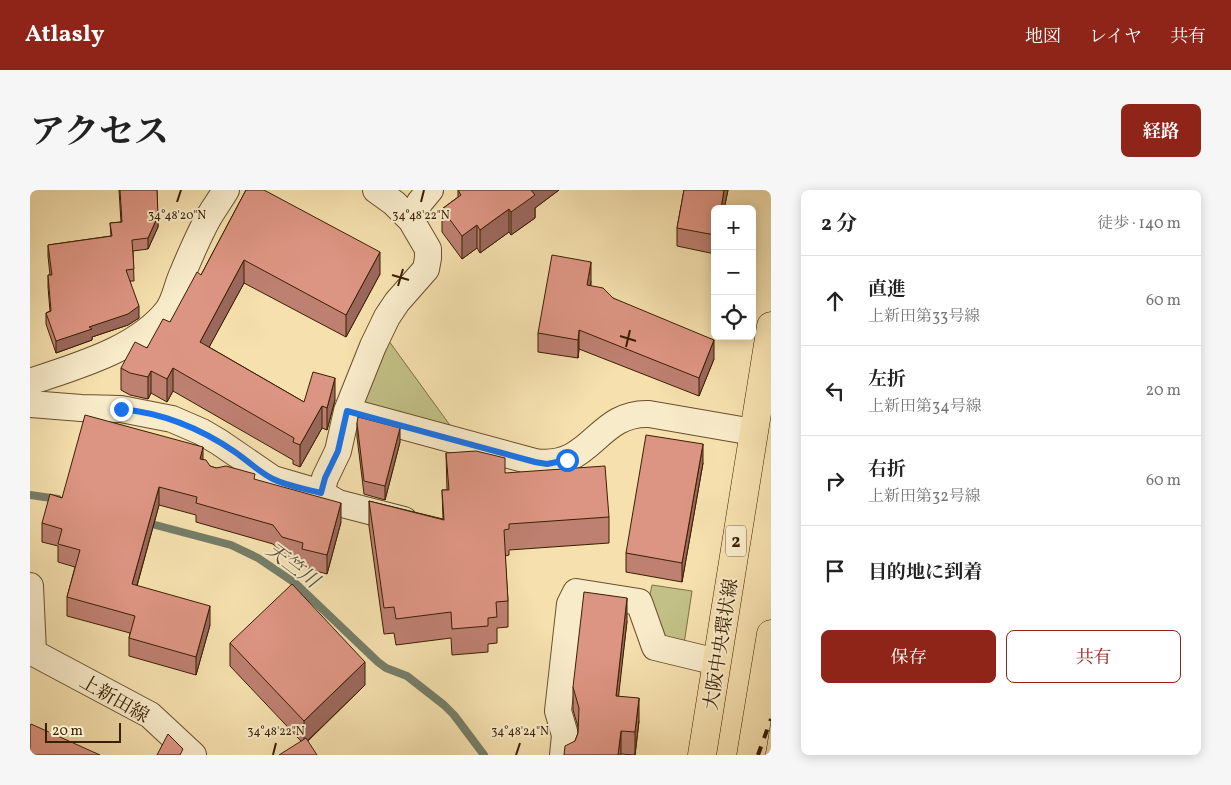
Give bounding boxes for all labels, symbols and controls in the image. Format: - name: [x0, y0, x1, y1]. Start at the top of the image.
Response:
- text: Atlasly: [25, 18, 104, 52]
- text: 地図: [1025, 25, 1061, 50]
- text: レイヤ: [1089, 25, 1142, 50]
- text: 共有: [1170, 25, 1206, 50]
- button: 経路: [1121, 104, 1201, 157]
- text: アクセス: [30, 110, 169, 158]
- map controls: [711, 205, 756, 340]
- button: +: [711, 205, 756, 250]
- text: 34°48'20"N: [148, 208, 206, 224]
- text: 34°48'22"N: [392, 208, 450, 224]
- text: 2 分: [821, 210, 857, 239]
- text: 徒歩 · 140 m: [1097, 213, 1181, 235]
- button: −: [711, 250, 756, 295]
- text: 直進: [868, 277, 906, 303]
- icon: ahead: [821, 287, 849, 315]
- text: 60 m: [1146, 290, 1181, 312]
- button: locate: [711, 295, 756, 340]
- text: 上新田第33号線: [868, 306, 980, 328]
- text: 左折: [868, 367, 906, 393]
- icon: left: [821, 377, 849, 405]
- text: 20 m: [1146, 380, 1181, 402]
- text: 上新田第34号線: [868, 396, 982, 418]
- route end: [110, 398, 133, 421]
- route start: [556, 449, 579, 472]
- text: 右折: [868, 457, 906, 483]
- icon: right: [821, 467, 849, 495]
- text: 60 m: [1146, 470, 1181, 492]
- text: 上新田第32号線: [868, 486, 981, 508]
- road number: 2: [726, 526, 746, 556]
- water label: 天竺川: [259, 537, 326, 597]
- icon: arrive: [821, 557, 849, 585]
- text: 目的地に到着: [868, 560, 982, 586]
- street label: 大阪中央環状線: [699, 577, 745, 712]
- button: 保存: [821, 630, 996, 683]
- button: 共有: [1006, 630, 1181, 683]
- street label: 上新田線: [75, 669, 153, 730]
- scale bar: [45, 720, 121, 743]
- text: 20 m: [52, 722, 83, 741]
- text: 34°48'22"N: [247, 724, 305, 740]
- text: 34°48'24"N: [491, 724, 549, 740]

